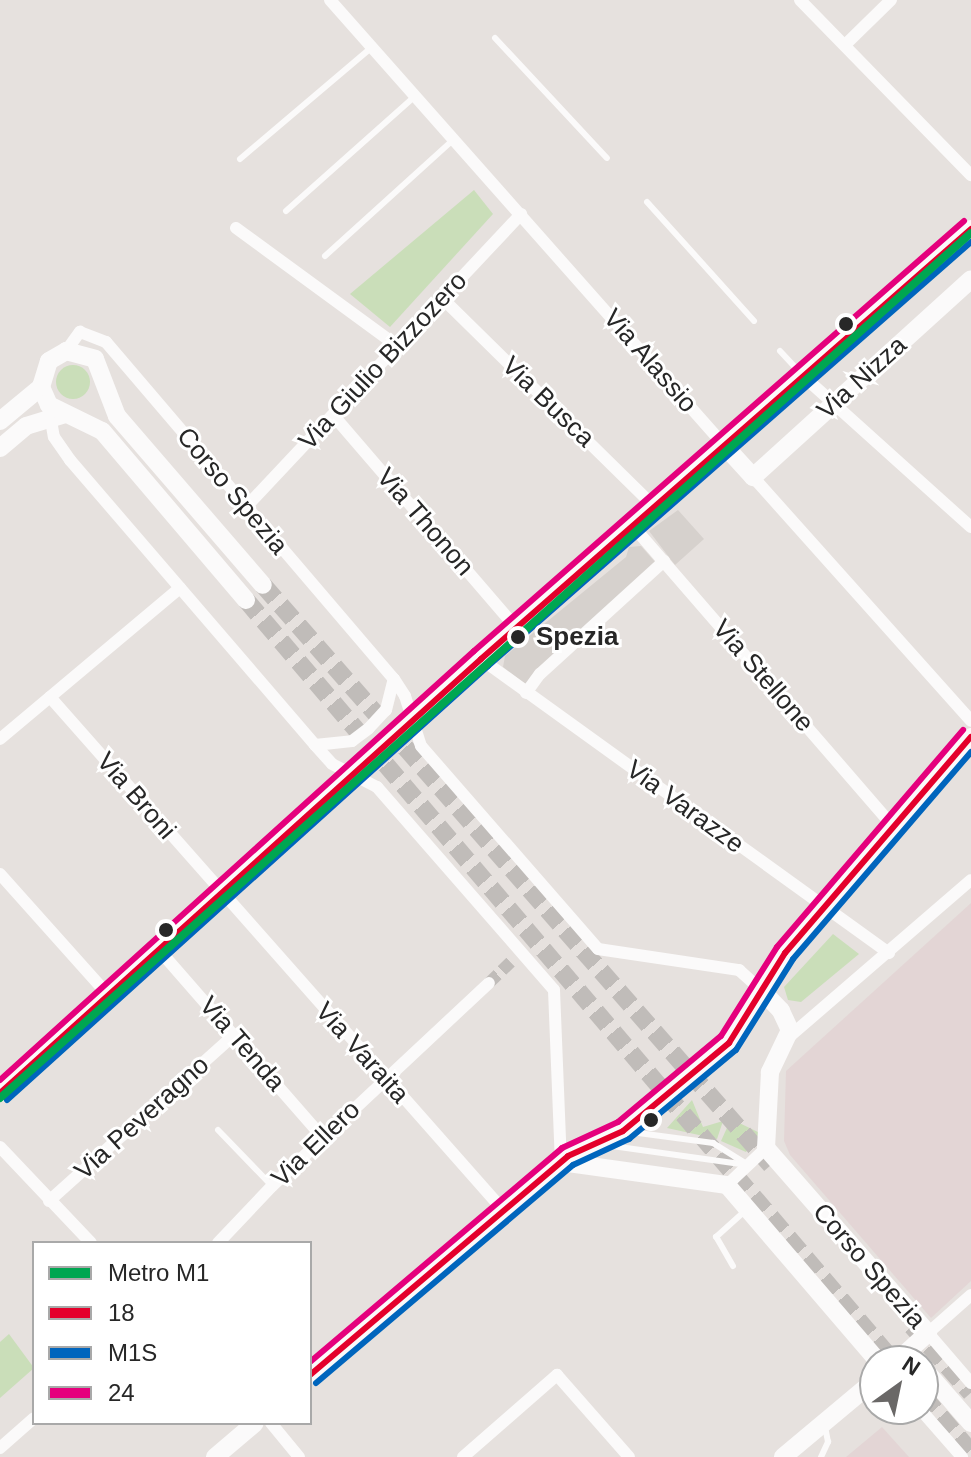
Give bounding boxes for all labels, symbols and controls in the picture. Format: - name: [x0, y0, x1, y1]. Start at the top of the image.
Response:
- street label: Via Giulio Bizzozero: [292, 265, 474, 457]
- street label: Via Alassio: [596, 302, 704, 420]
- unlabelled marker: [838, 316, 854, 332]
- street label: Via Nizza: [811, 330, 913, 426]
- street label: Via Busca: [495, 350, 601, 454]
- street label: Corso Spezia: [170, 421, 294, 561]
- street label: Via Thonon: [370, 462, 480, 582]
- street label: Via Stellone: [706, 614, 820, 738]
- place label: Spezia: [536, 621, 618, 653]
- marker: Spezia: [507, 626, 529, 648]
- street label: Via Broni: [90, 746, 182, 846]
- street label: Via Varazze: [620, 754, 750, 860]
- unlabelled marker: [158, 922, 174, 938]
- street label: Via Tenda: [192, 990, 292, 1098]
- street label: Via Varaita: [309, 996, 415, 1110]
- street label: Via Peveragno: [68, 1050, 216, 1186]
- street label: Via Ellero: [265, 1094, 367, 1194]
- unlabelled marker: [643, 1112, 659, 1128]
- street label: Corso Spezia: [806, 1197, 932, 1335]
- legend: [32, 1241, 312, 1425]
- text: Metro M1: [108, 1259, 209, 1286]
- text: 18: [108, 1299, 135, 1326]
- text: M1S: [108, 1339, 157, 1366]
- north arrow: [859, 1345, 939, 1425]
- text: N: [898, 1351, 925, 1381]
- text: 24: [108, 1379, 135, 1406]

